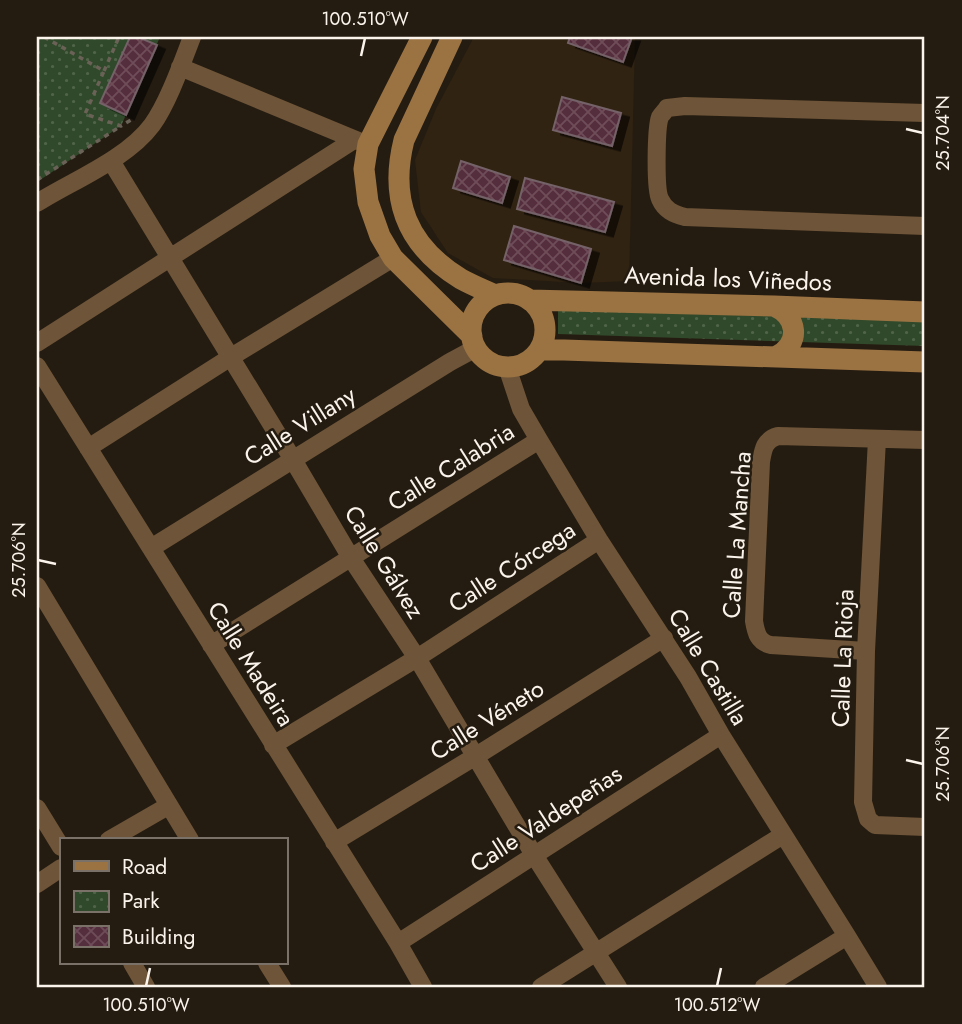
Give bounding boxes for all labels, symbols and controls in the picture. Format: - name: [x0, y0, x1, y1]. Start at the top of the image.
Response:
- text: 100.510°W: [322, 6, 409, 32]
- text: 25.704°N: [930, 95, 956, 171]
- street label: Avenida los Viñedos: [624, 257, 832, 300]
- street label: Calle Villany: [237, 377, 363, 474]
- street label: Calle Calabria: [381, 414, 521, 519]
- street label: Calle La Mancha: [713, 450, 760, 620]
- street label: Calle Gálvez: [336, 498, 433, 625]
- street label: Calle Córcega: [441, 512, 582, 621]
- text: 25.706°N: [6, 522, 32, 598]
- street label: Calle La Rioja: [823, 588, 862, 728]
- street label: Calle Madeira: [199, 594, 304, 733]
- street label: Calle Castilla: [660, 602, 757, 732]
- street label: Calle Véneto: [423, 671, 551, 769]
- text: 25.706°N: [930, 726, 956, 802]
- street label: Calle Valdepeñas: [463, 756, 629, 881]
- legend: [60, 838, 287, 964]
- text: Road: [122, 852, 167, 882]
- text: Park: [122, 886, 160, 916]
- text: Building: [122, 922, 195, 952]
- text: 100.510°W: [103, 992, 190, 1018]
- text: 100.512°W: [674, 992, 760, 1018]

